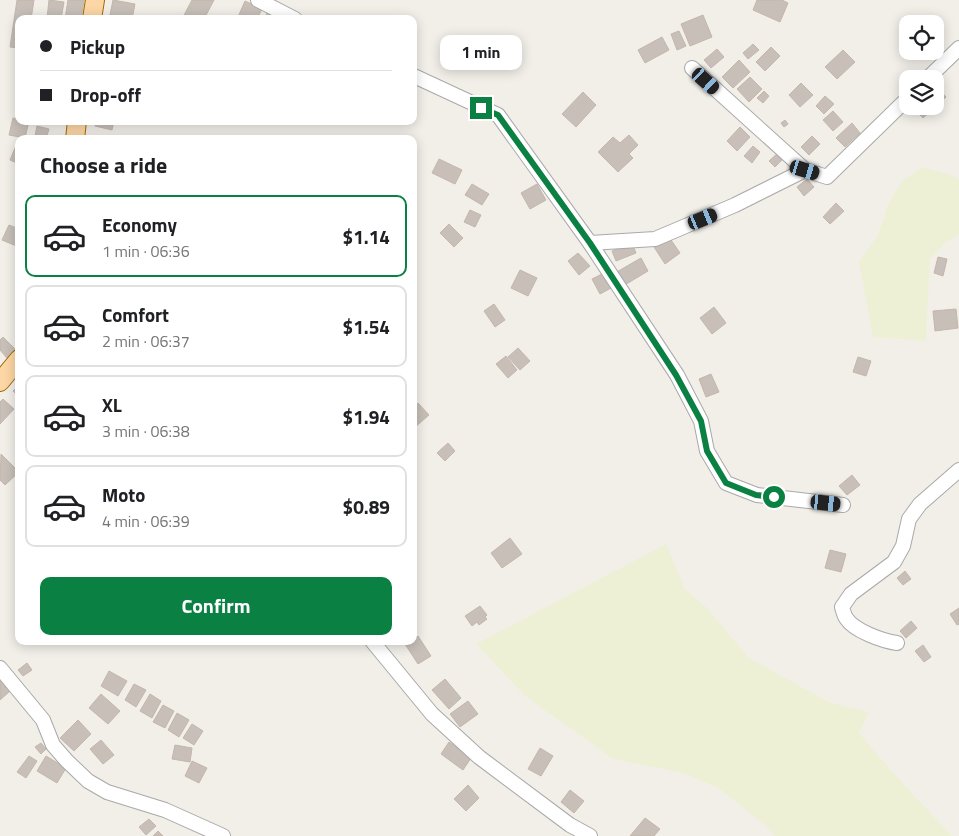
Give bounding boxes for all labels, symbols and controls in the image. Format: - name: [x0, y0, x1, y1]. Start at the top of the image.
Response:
- map controls: [899, 15, 944, 115]
- button: locate: [899, 15, 944, 60]
- text: Pickup: [70, 32, 125, 61]
- callout: 1 min: [440, 36, 522, 70]
- text: 1 min: [462, 40, 500, 64]
- car: [689, 65, 722, 97]
- button: layers: [899, 70, 944, 115]
- text: Drop-off: [70, 80, 141, 109]
- route end: [470, 97, 492, 119]
- text: Choose a ride: [40, 148, 167, 182]
- car: [788, 158, 821, 182]
- car: [686, 206, 719, 232]
- text: Economy: [102, 210, 177, 239]
- icon: car: [42, 214, 87, 259]
- text: $1.14: [343, 222, 390, 251]
- text: 1 min · 06:36: [102, 239, 190, 263]
- text: Comfort: [102, 300, 169, 329]
- icon: car: [42, 304, 87, 349]
- text: $1.54: [343, 312, 390, 341]
- text: 2 min · 06:37: [102, 329, 190, 353]
- text: XL: [102, 390, 122, 419]
- icon: car: [42, 394, 87, 439]
- text: $1.94: [343, 402, 390, 431]
- text: 3 min · 06:38: [102, 419, 190, 443]
- text: Moto: [102, 480, 145, 509]
- icon: car: [42, 484, 87, 529]
- route start: [763, 486, 785, 508]
- text: $0.89: [343, 492, 390, 521]
- car: [810, 494, 841, 512]
- text: 4 min · 06:39: [102, 509, 190, 533]
- button: Confirm: [40, 577, 392, 635]

